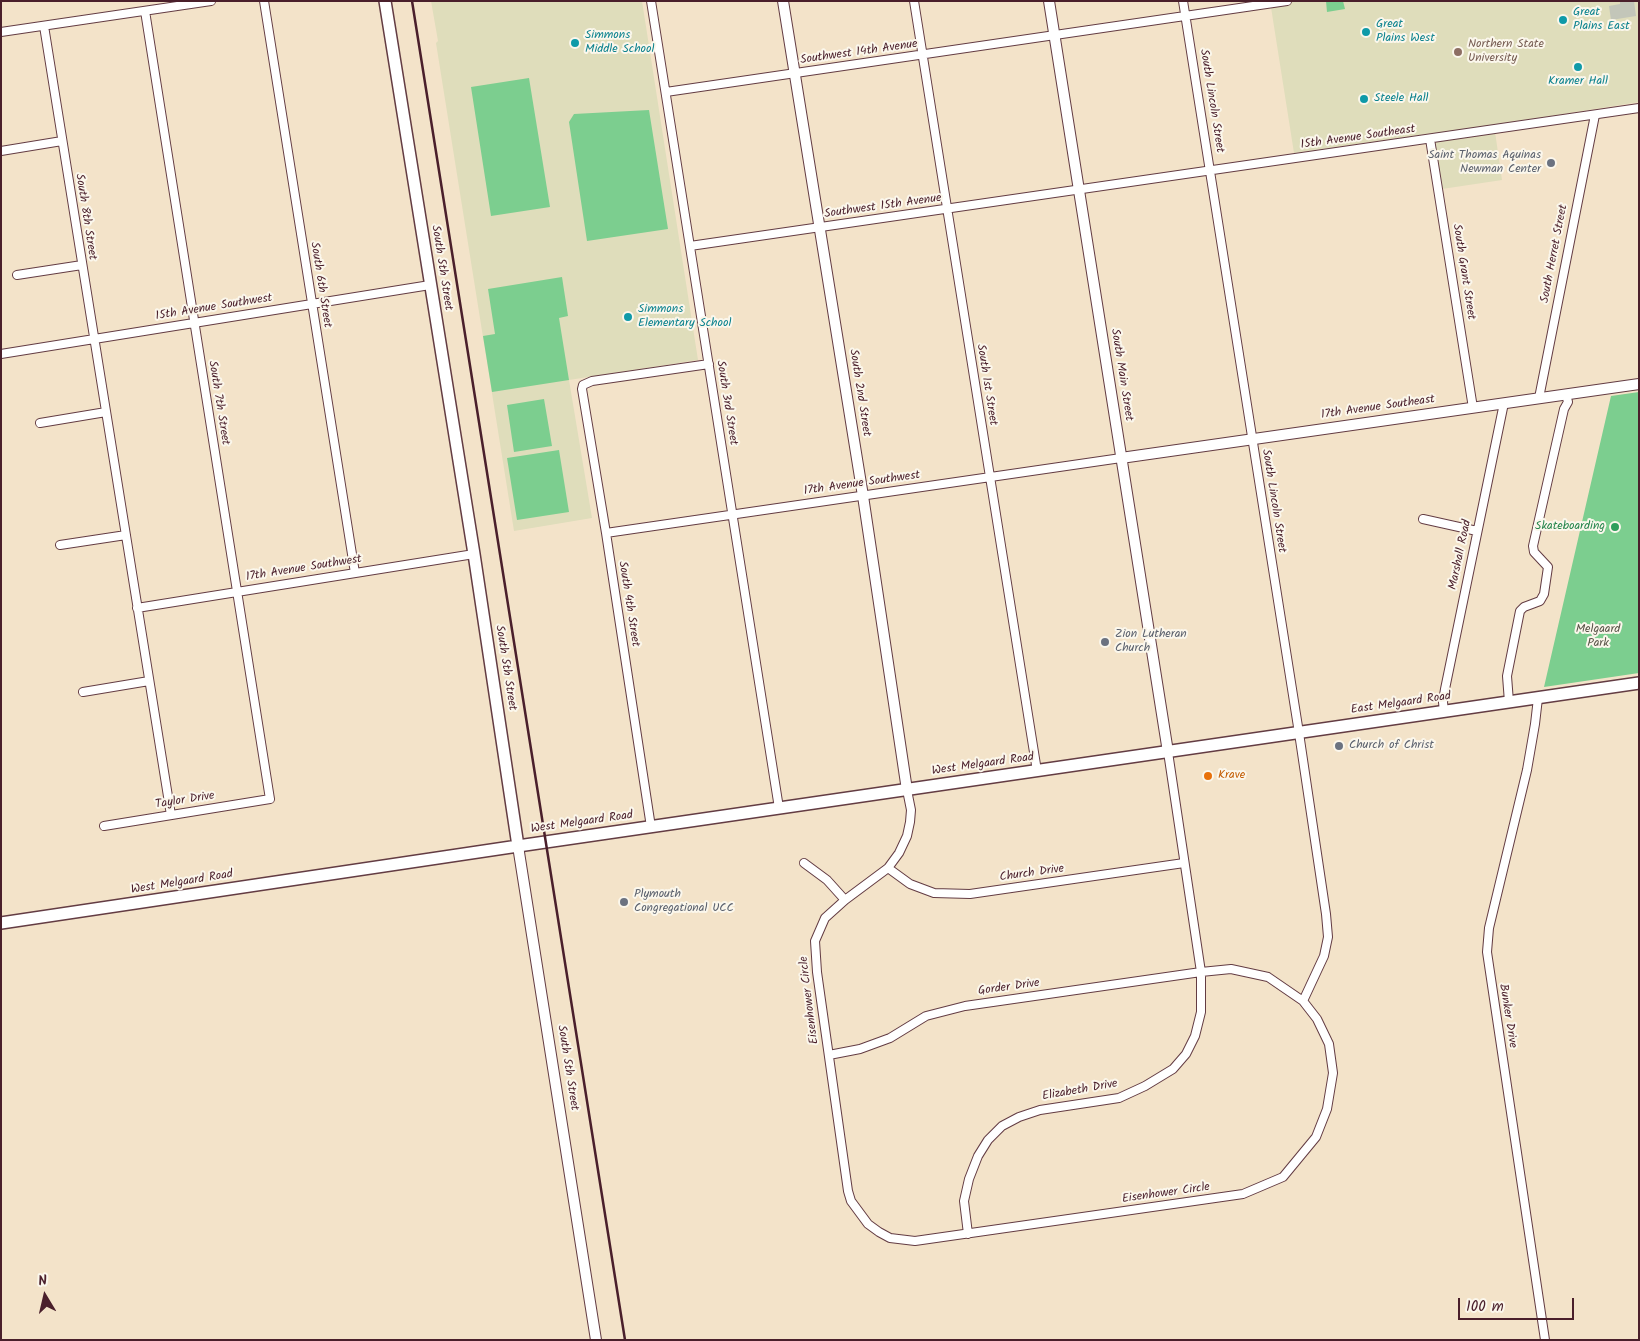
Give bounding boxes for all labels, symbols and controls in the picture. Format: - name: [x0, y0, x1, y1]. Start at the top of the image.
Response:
- place label: Great Plains East: [1573, 6, 1630, 34]
- marker: Great Plains East: [1557, 14, 1569, 26]
- place label: Great Plains West: [1376, 18, 1435, 46]
- marker: Great Plains West: [1360, 26, 1372, 38]
- place label: Simmons Middle School: [585, 29, 654, 57]
- marker: Simmons Middle School: [569, 37, 581, 49]
- street label: Southwest 14th Avenue: [799, 38, 919, 68]
- place label: Northern State University: [1468, 38, 1544, 66]
- marker: Northern State University: [1452, 46, 1464, 58]
- street label: South Lincoln Street: [1196, 48, 1226, 154]
- marker: Kramer Hall: [1572, 61, 1584, 73]
- place label: Kramer Hall: [1548, 75, 1608, 89]
- place label: Steele Hall: [1374, 92, 1429, 106]
- marker: Steele Hall: [1358, 93, 1370, 105]
- street label: 15th Avenue Southeast: [1300, 123, 1416, 153]
- place label: Saint Thomas Aquinas Newman Center: [1428, 149, 1541, 177]
- marker: Saint Thomas Aquinas Newman Center: [1545, 157, 1557, 169]
- street label: South 8th Street: [71, 173, 99, 261]
- street label: Southwest 15th Avenue: [824, 192, 942, 222]
- street label: South Herret Street: [1538, 203, 1572, 305]
- street label: South Grant Street: [1448, 223, 1478, 321]
- street label: South 5th Street: [427, 224, 455, 312]
- street label: South 6th Street: [306, 241, 334, 329]
- street label: 15th Avenue Southwest: [155, 292, 273, 324]
- place label: Simmons Elementary School: [638, 303, 731, 331]
- marker: Simmons Elementary School: [622, 311, 634, 323]
- street label: South Main Street: [1107, 328, 1135, 422]
- street label: South 1st Street: [972, 343, 1000, 427]
- street label: South 2nd Street: [845, 348, 873, 438]
- street label: South 7th Street: [204, 360, 232, 446]
- street label: South 3rd Street: [712, 360, 740, 446]
- street label: 17th Avenue Southeast: [1320, 393, 1436, 423]
- street label: South Lincoln Street: [1258, 448, 1288, 554]
- street label: 17th Avenue Southwest: [803, 469, 921, 499]
- street label: Marshall Road: [1447, 519, 1475, 591]
- place label: Skateboarding: [1535, 520, 1605, 534]
- marker: Skateboarding: [1609, 521, 1621, 533]
- street label: 17th Avenue Southwest: [245, 553, 363, 585]
- street label: South 4th Street: [614, 560, 642, 648]
- park label: Melgaard Park: [1576, 623, 1620, 651]
- street label: South 5th Street: [491, 624, 519, 712]
- place label: Zion Lutheran Church: [1115, 628, 1187, 656]
- marker: Zion Lutheran Church: [1099, 636, 1111, 648]
- street label: East Melgaard Road: [1350, 690, 1452, 718]
- place label: Church of Christ: [1349, 739, 1434, 753]
- marker: Church of Christ: [1333, 740, 1345, 752]
- street label: West Melgaard Road: [931, 751, 1035, 779]
- place label: Krave: [1218, 769, 1245, 783]
- marker: Krave: [1202, 770, 1214, 782]
- street label: Taylor Drive: [154, 789, 216, 813]
- street label: West Melgaard Road: [530, 809, 634, 837]
- street label: Church Drive: [999, 862, 1065, 886]
- street label: West Melgaard Road: [130, 868, 234, 898]
- place label: Plymouth Congregational UCC: [634, 888, 734, 916]
- marker: Plymouth Congregational UCC: [618, 896, 630, 908]
- street label: Eisenhower Circle: [797, 955, 823, 1045]
- street label: Gorder Drive: [977, 977, 1041, 999]
- street label: Bunker Drive: [1495, 983, 1519, 1049]
- street label: South 5th Street: [553, 1024, 581, 1112]
- street label: Elizabeth Drive: [1041, 1077, 1119, 1105]
- street label: Eisenhower Circle: [1121, 1181, 1211, 1207]
- text: N: [37, 1270, 49, 1293]
- north arrow: [20, 1271, 70, 1321]
- scale bar: [1460, 1288, 1576, 1320]
- text: 100 m: [1466, 1295, 1504, 1319]

